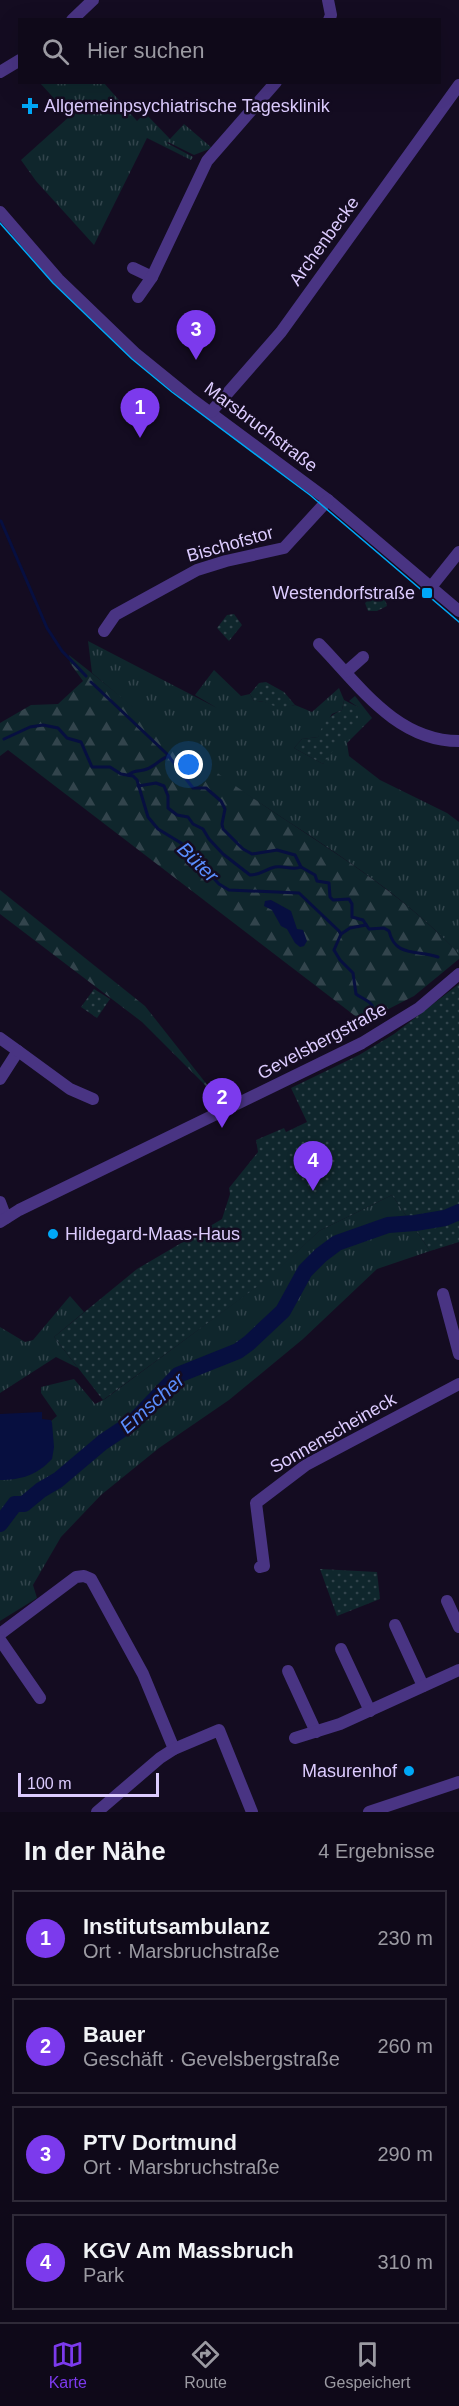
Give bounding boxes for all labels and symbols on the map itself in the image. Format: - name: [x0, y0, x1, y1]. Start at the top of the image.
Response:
- place label: Allgemeinpsychiatrische Tagesklinik: [44, 96, 331, 116]
- marker: Allgemeinpsychiatrische Tagesklinik: [21, 97, 39, 115]
- street label: Archenbecke: [285, 193, 363, 289]
- pin: 3: [176, 310, 216, 360]
- street label: Marsbruchstraße: [201, 378, 321, 476]
- pin: 1: [120, 388, 160, 438]
- street label: Bischofstor: [184, 522, 276, 566]
- place label: Westendorfstraße: [272, 583, 415, 603]
- marker: Westendorfstraße: [420, 586, 434, 600]
- your location: [174, 750, 203, 779]
- water label: Büter: [173, 837, 224, 887]
- street label: Gevelsbergstraße: [254, 999, 390, 1083]
- pin: 2: [202, 1078, 242, 1128]
- pin: 4: [294, 1142, 332, 1191]
- place label: Hildegard-Maas-Haus: [65, 1224, 240, 1244]
- marker: Hildegard-Maas-Haus: [46, 1227, 60, 1241]
- water label: Emscher: [115, 1368, 190, 1438]
- street label: Sonnenscheineck: [266, 1388, 400, 1477]
- place label: Masurenhof: [302, 1761, 398, 1781]
- marker: Masurenhof: [402, 1764, 416, 1778]
- scale bar: [18, 1770, 159, 1798]

